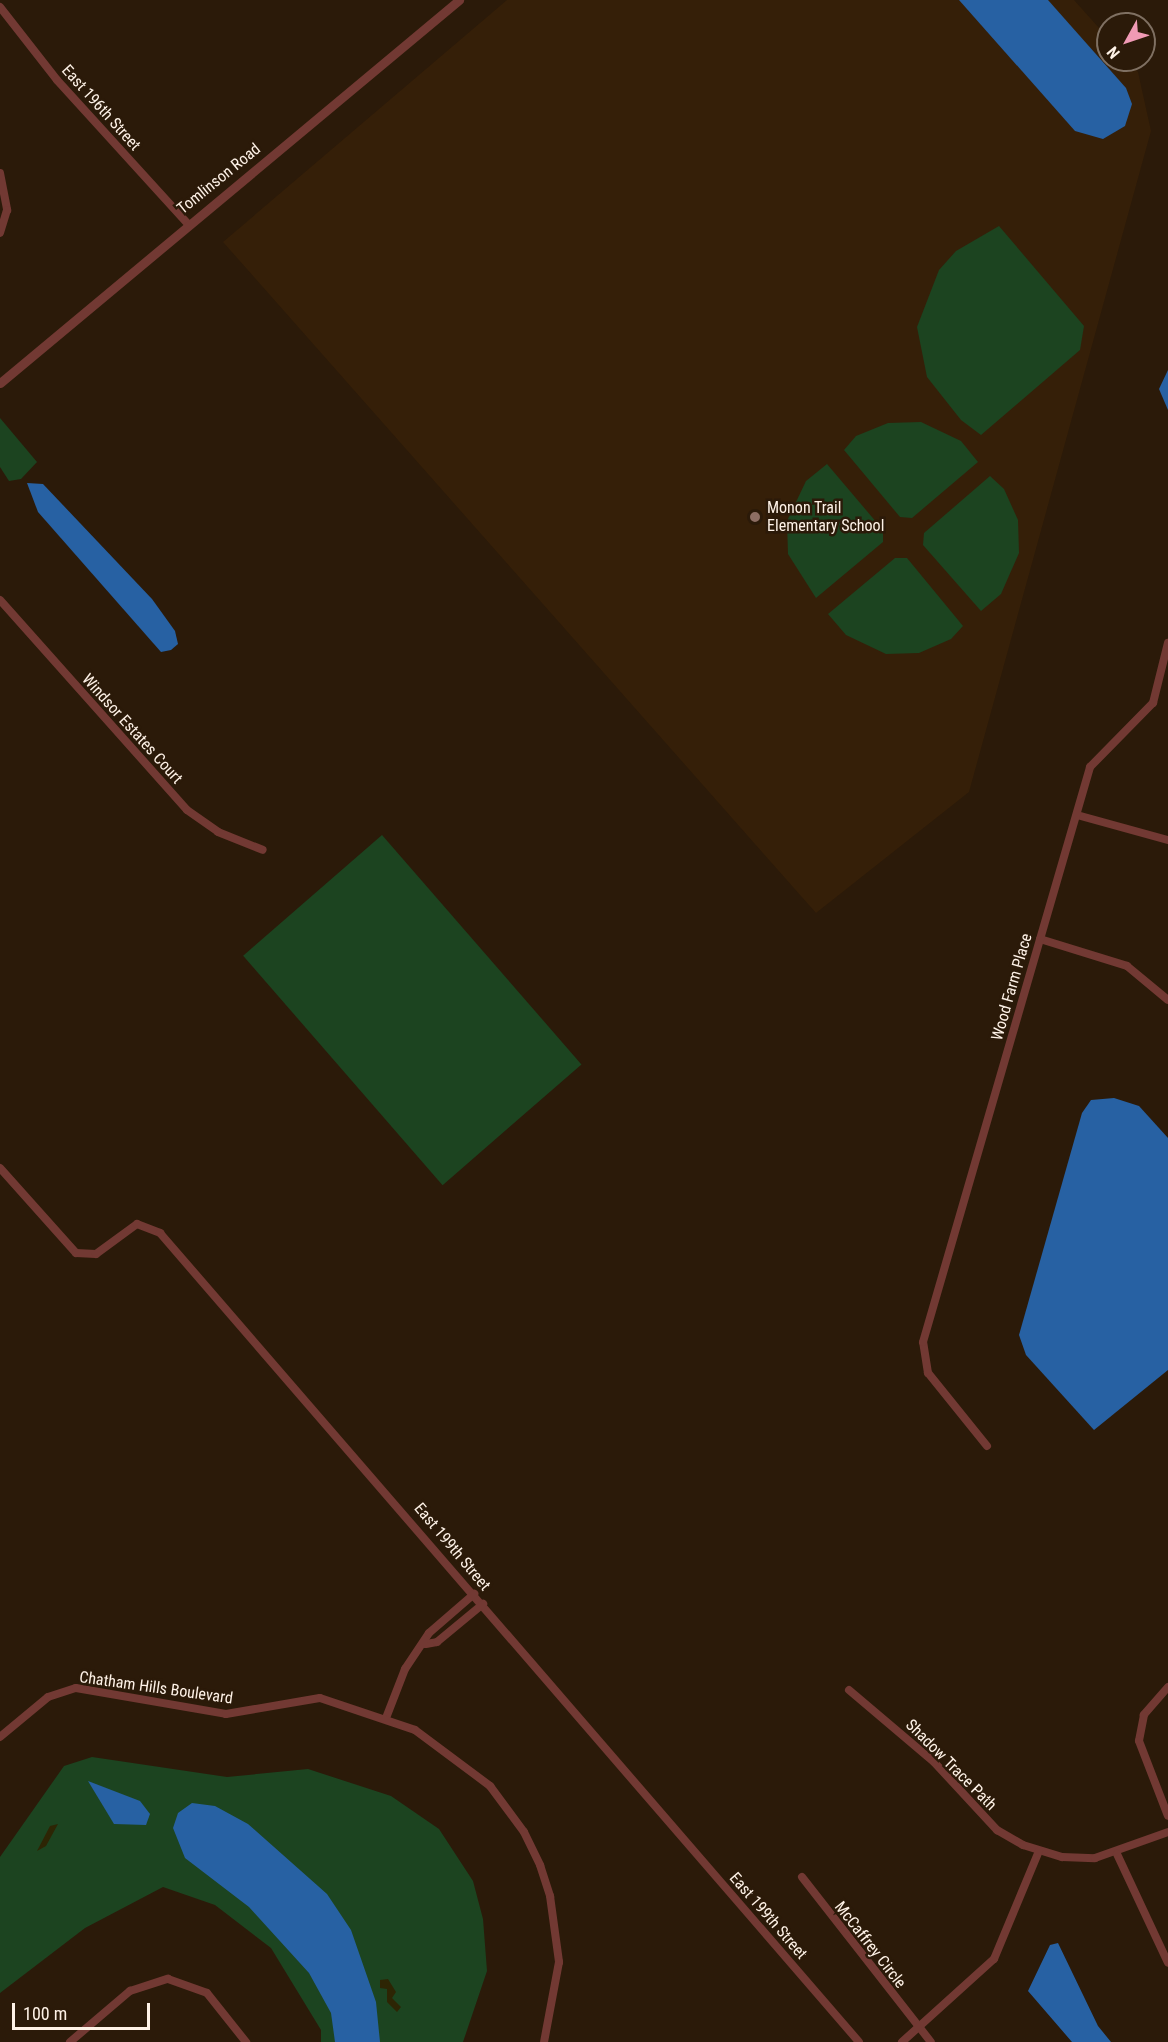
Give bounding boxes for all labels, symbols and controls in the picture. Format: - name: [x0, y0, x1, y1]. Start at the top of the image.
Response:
- north arrow: [1096, 12, 1156, 72]
- text: N: [1103, 43, 1124, 62]
- street label: East 196th Street: [58, 61, 144, 155]
- street label: Tomlinson Road: [173, 140, 265, 218]
- place label: Monon Trail Elementary School: [767, 498, 884, 536]
- marker: Monon Trail Elementary School: [748, 510, 762, 524]
- street label: Windsor Estates Court: [78, 670, 186, 788]
- street label: Wood Farm Place: [988, 931, 1036, 1043]
- street label: East 199th Street: [410, 1499, 494, 1595]
- street label: Chatham Hills Boulevard: [78, 1668, 234, 1708]
- street label: Shadow Trace Path: [901, 1715, 1001, 1815]
- street label: East 199th Street: [725, 1869, 811, 1963]
- street label: McCaffrey Circle: [830, 1898, 910, 1992]
- scale bar: [15, 1991, 153, 2029]
- text: 100 m: [23, 2003, 67, 2024]

